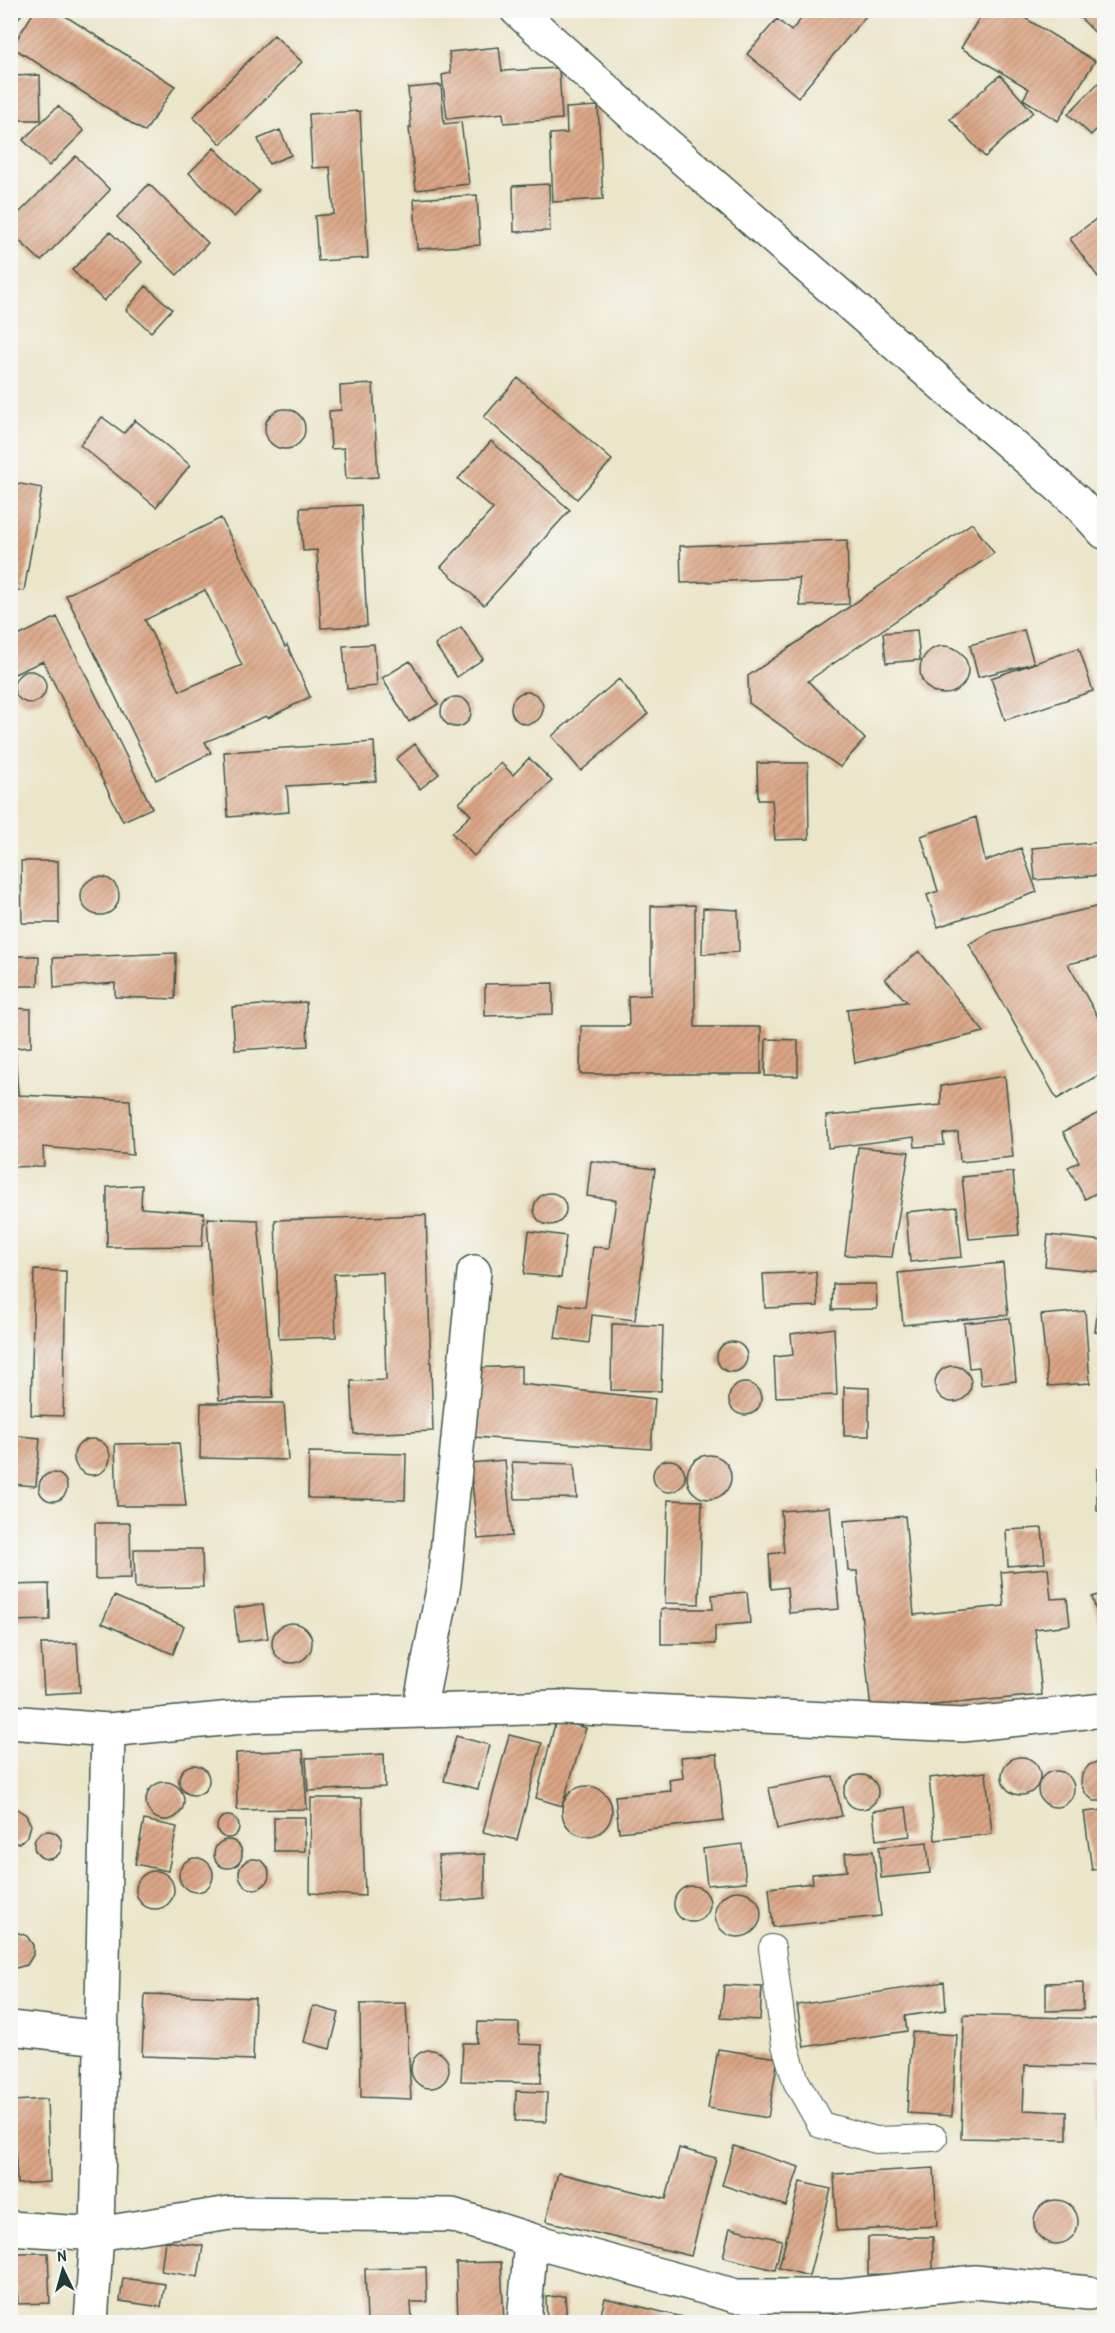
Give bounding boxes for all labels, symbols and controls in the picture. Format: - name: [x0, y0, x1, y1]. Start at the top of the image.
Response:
- north arrow: [33, 2240, 93, 2300]
- text: N: [56, 2244, 67, 2266]

